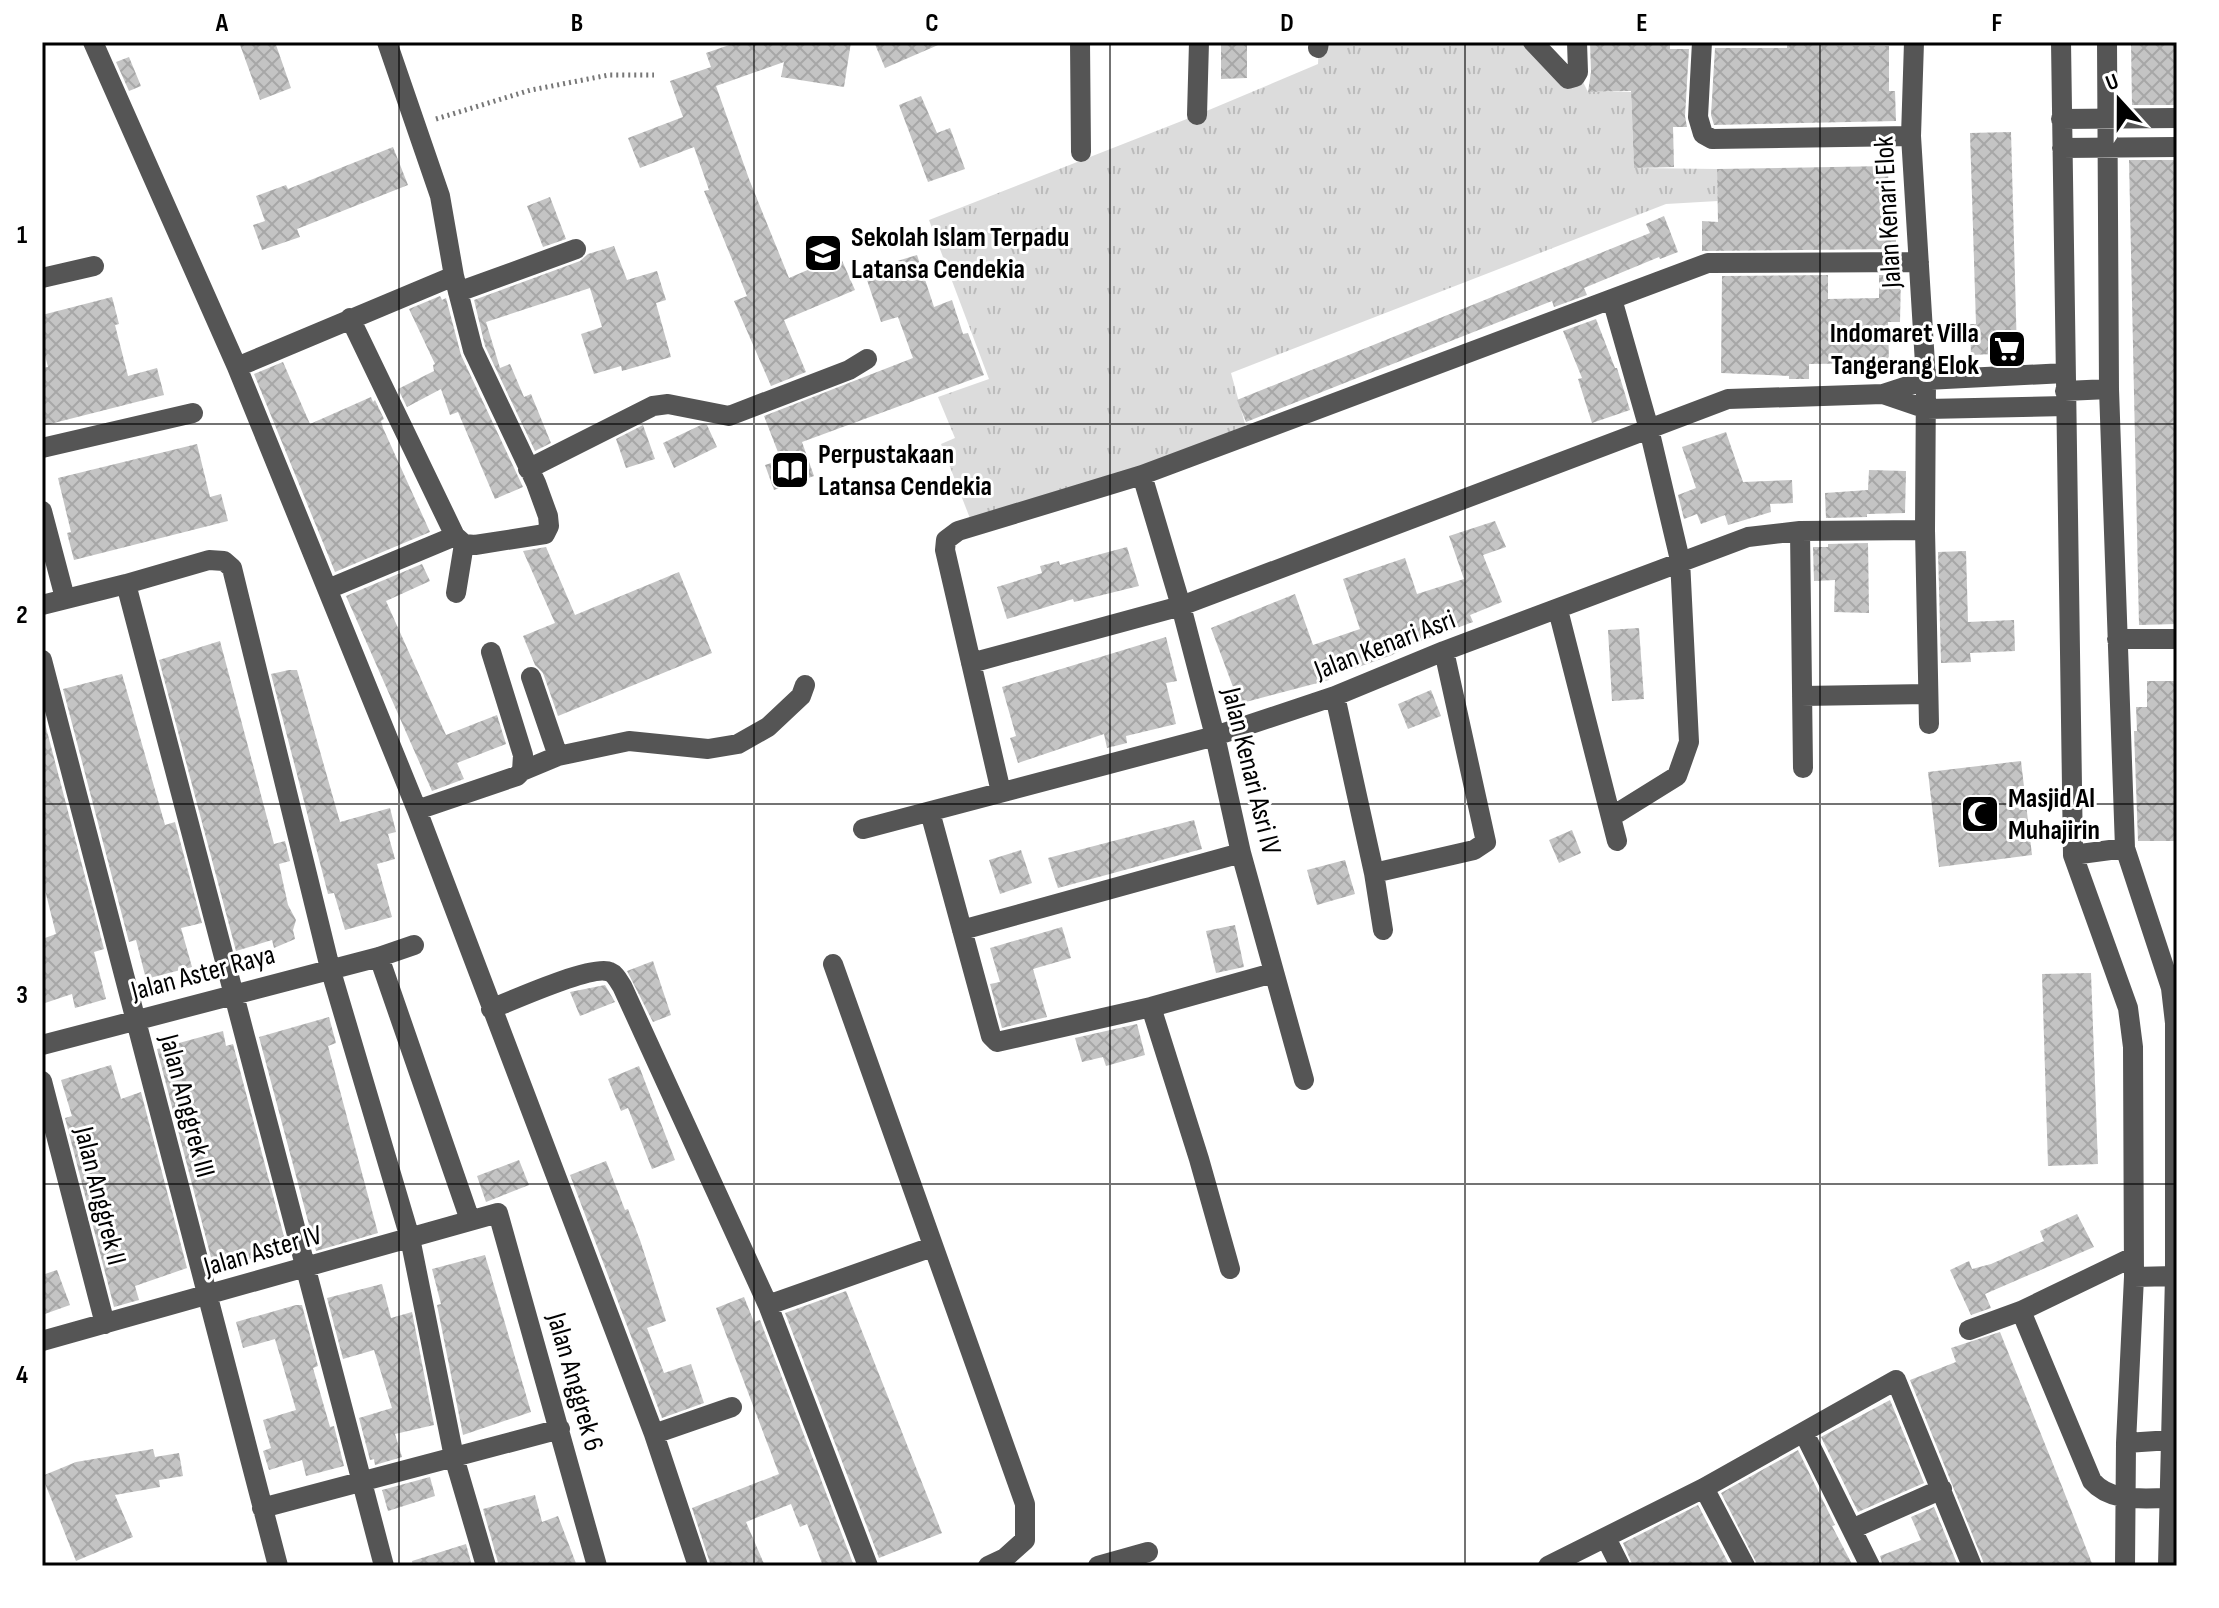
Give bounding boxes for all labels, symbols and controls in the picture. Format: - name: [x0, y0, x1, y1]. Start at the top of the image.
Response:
- text: A: [215, 8, 229, 39]
- text: B: [571, 8, 583, 39]
- text: C: [925, 8, 939, 39]
- text: D: [1280, 8, 1294, 39]
- text: E: [1636, 8, 1648, 39]
- text: F: [1992, 8, 2003, 39]
- north arrow: [2079, 60, 2159, 140]
- text: U: [2102, 68, 2123, 97]
- street label: Jalan Kenari Elok: [1868, 135, 1909, 290]
- text: 1: [17, 220, 27, 251]
- place label: Sekolah Islam Terpadu Latansa Cendekia: [851, 221, 1069, 286]
- school or university icon: Sekolah Islam Terpadu Latansa Cendekia: [802, 232, 844, 274]
- place label: Indomaret Villa Tangerang Elok: [1830, 317, 1979, 382]
- supermarket icon: Indomaret Villa Tangerang Elok: [1986, 328, 2028, 370]
- place label: Perpustakaan Latansa Cendekia: [818, 438, 992, 503]
- library icon: Perpustakaan Latansa Cendekia: [769, 449, 811, 491]
- text: 2: [16, 600, 28, 631]
- street label: Jalan Kenari Asri: [1309, 603, 1460, 687]
- street label: Jalan Kenari Asri IV: [1214, 683, 1288, 858]
- place label: Masjid Al Muhajirin: [2008, 782, 2100, 847]
- mosque icon: Masjid Al Muhajirin: [1959, 793, 2001, 835]
- street label: Jalan Aster Raya: [127, 938, 278, 1008]
- text: 3: [16, 980, 28, 1011]
- street label: Jalan Anggrek III: [152, 1030, 222, 1181]
- street label: Jalan Anggrek II: [67, 1123, 133, 1268]
- street label: Jalan Aster IV: [199, 1218, 326, 1284]
- street label: Jalan Anggrek 6: [539, 1308, 610, 1455]
- text: 4: [16, 1360, 28, 1391]

